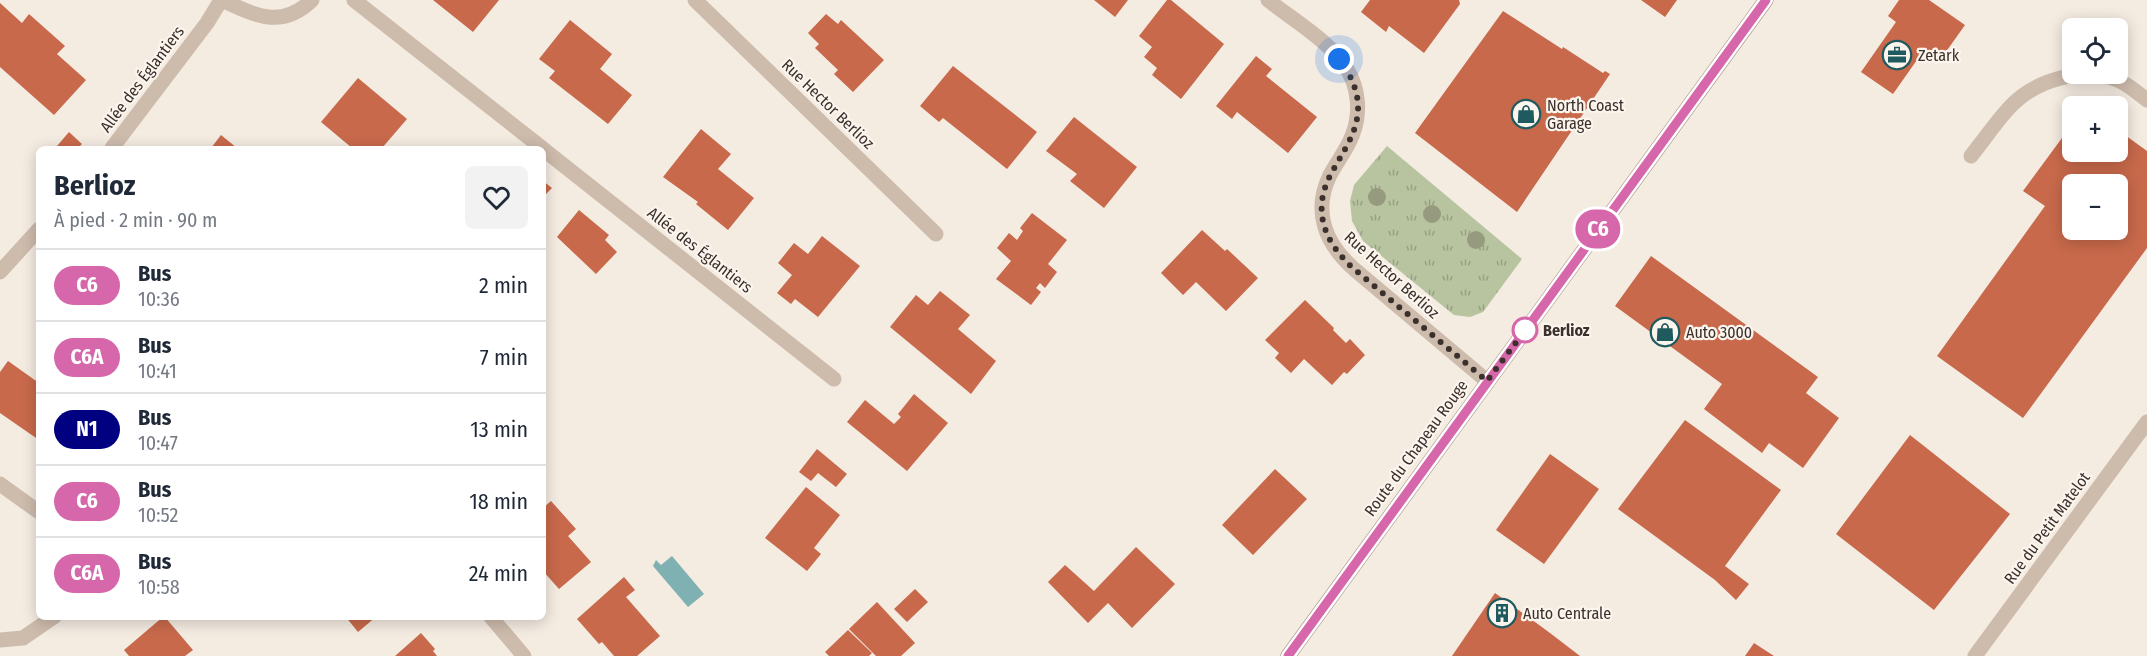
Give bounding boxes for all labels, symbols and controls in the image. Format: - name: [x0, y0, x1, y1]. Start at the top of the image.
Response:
- map controls: [2062, 18, 2128, 240]
- button: locate: [2062, 18, 2128, 84]
- street label: Allée des Églantiers: [96, 22, 188, 136]
- office icon: Zetark: [1881, 39, 1913, 71]
- your location: [1324, 44, 1354, 74]
- place label: Zetark: [1918, 46, 1960, 65]
- street label: Rue Hector Berlioz: [778, 55, 878, 153]
- place label: North Coast Garage: [1547, 96, 1625, 133]
- button: +: [2062, 96, 2128, 162]
- shop icon: North Coast Garage: [1510, 98, 1542, 130]
- button: heart: [465, 166, 528, 229]
- text: Berlioz: [54, 169, 135, 202]
- button: −: [2062, 174, 2128, 240]
- street label: Allée des Églantiers: [644, 203, 756, 297]
- text: À pied · 2 min · 90 m: [54, 208, 217, 232]
- line badge: C6: [1571, 210, 1625, 248]
- text: C6: [1587, 216, 1609, 242]
- street label: Rue Hector Berlioz: [1341, 227, 1443, 323]
- text: Bus: [138, 260, 171, 287]
- text: C6: [76, 272, 98, 298]
- text: 2 min: [479, 272, 528, 299]
- text: 10:36: [138, 287, 180, 311]
- shop icon: Auto 3000: [1649, 316, 1681, 348]
- marker: Berlioz: [1512, 317, 1538, 343]
- place label: Berlioz: [1543, 321, 1590, 340]
- place label: Auto 3000: [1686, 323, 1752, 342]
- text: Bus: [138, 332, 171, 359]
- text: C6A: [71, 344, 103, 370]
- text: 7 min: [480, 344, 528, 371]
- text: 10:41: [138, 359, 177, 383]
- street label: Route du Chapeau Rouge: [1360, 376, 1472, 520]
- text: Bus: [138, 404, 171, 431]
- text: N1: [76, 416, 98, 442]
- text: 13 min: [470, 416, 528, 443]
- text: 10:47: [138, 431, 178, 455]
- street label: Rue du Petit Matelot: [2000, 468, 2094, 588]
- text: Bus: [138, 476, 171, 503]
- text: C6: [76, 488, 98, 514]
- text: 18 min: [469, 488, 528, 515]
- text: 10:52: [138, 503, 178, 527]
- text: Bus: [138, 548, 171, 575]
- text: C6A: [71, 560, 103, 586]
- text: 24 min: [469, 560, 528, 587]
- text: 10:58: [138, 575, 180, 599]
- building icon: Auto Centrale: [1486, 597, 1518, 629]
- place label: Auto Centrale: [1523, 604, 1611, 623]

